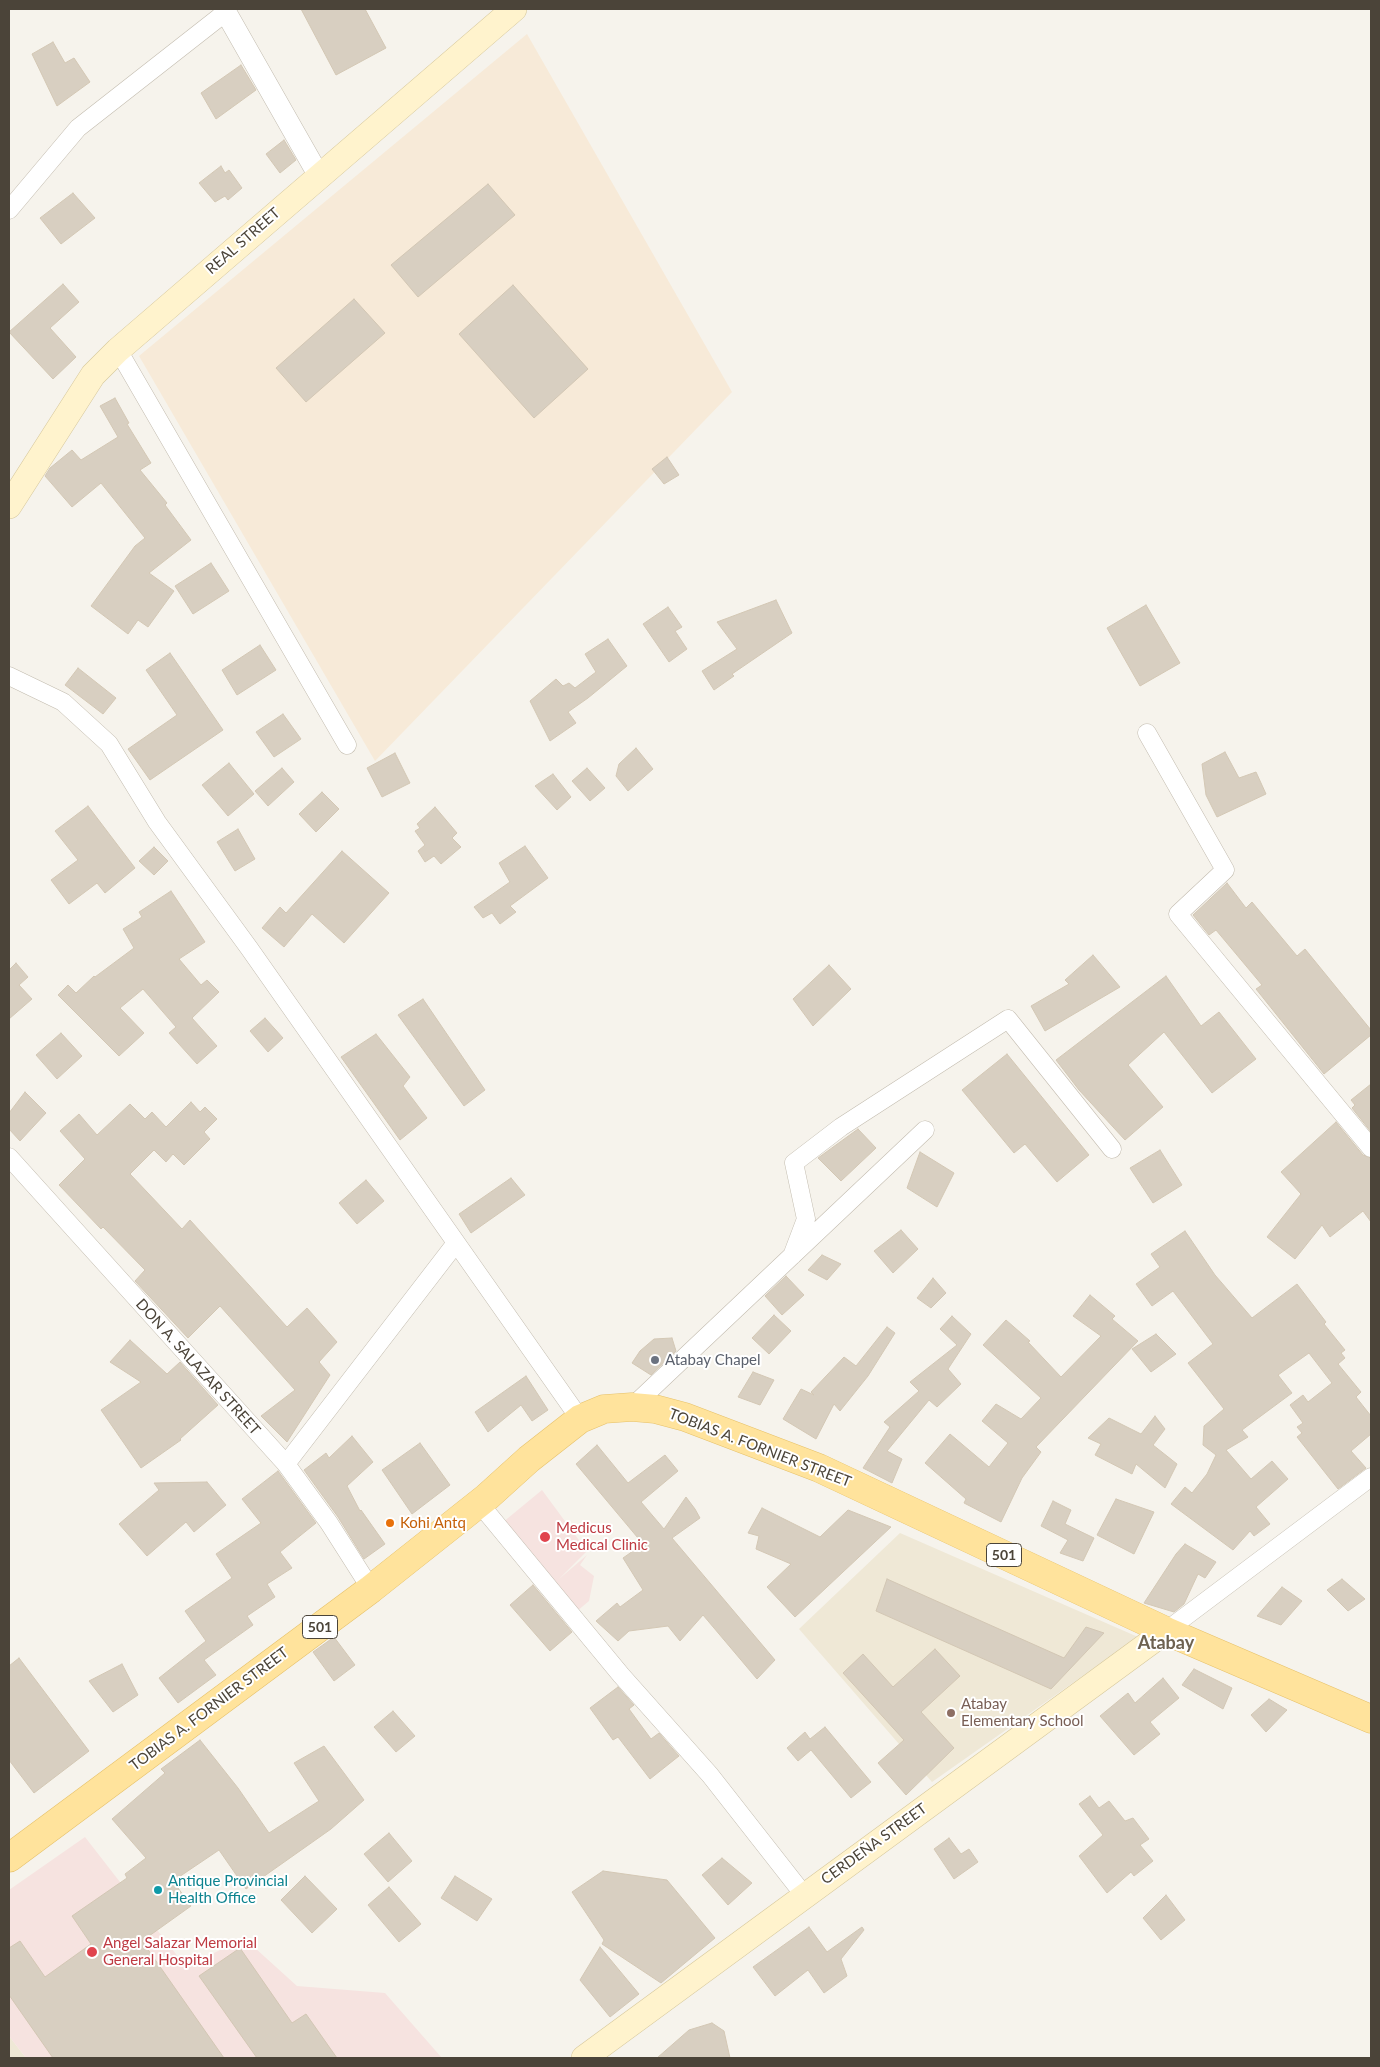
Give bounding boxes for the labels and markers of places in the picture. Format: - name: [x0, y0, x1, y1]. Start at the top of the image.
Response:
- place label: Atabay Chapel: [665, 1351, 760, 1369]
- marker: Atabay Chapel: [649, 1354, 661, 1366]
- place label: Kohi Antq: [400, 1514, 466, 1532]
- marker: Kohi Antq: [384, 1517, 396, 1529]
- place label: Medicus Medical Clinic: [556, 1519, 648, 1554]
- marker: Medicus Medical Clinic: [538, 1530, 552, 1544]
- place label: Atabay Elementary School: [961, 1695, 1084, 1730]
- marker: Atabay Elementary School: [945, 1707, 957, 1719]
- place label: Antique Provincial Health Office: [168, 1872, 288, 1907]
- marker: Antique Provincial Health Office: [152, 1884, 164, 1896]
- place label: Angel Salazar Memorial General Hospital: [103, 1934, 257, 1969]
- marker: Angel Salazar Memorial General Hospital: [85, 1945, 99, 1959]

